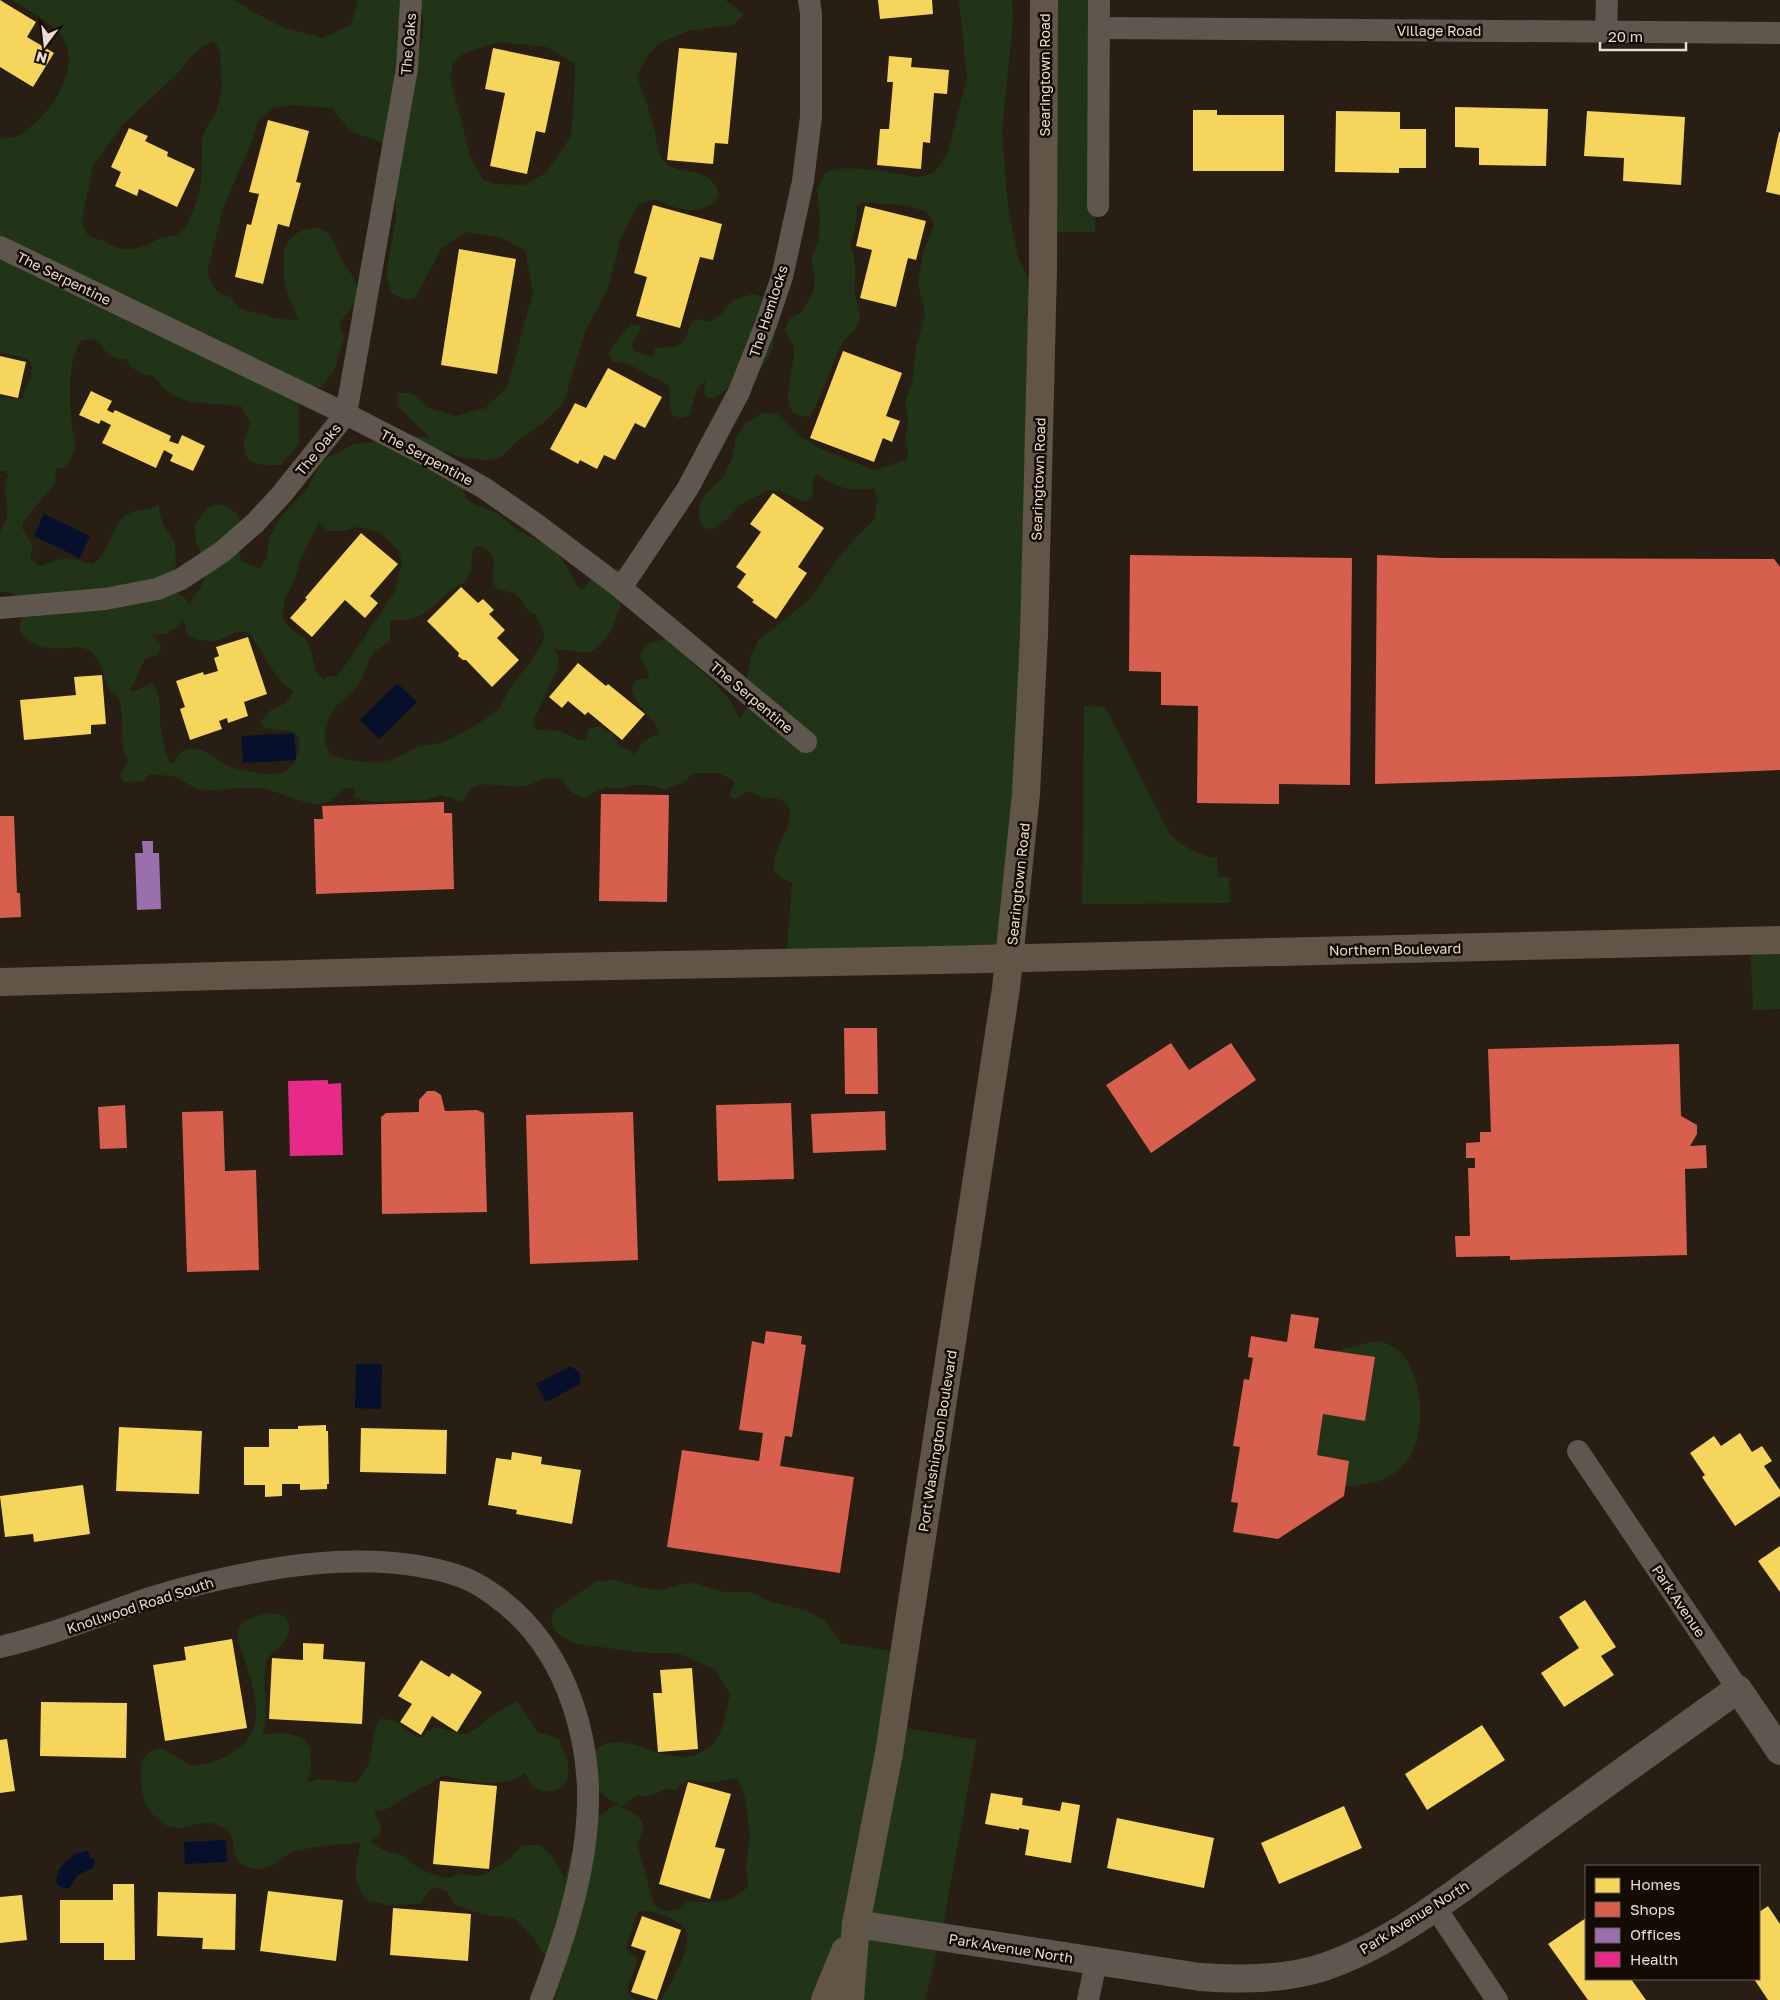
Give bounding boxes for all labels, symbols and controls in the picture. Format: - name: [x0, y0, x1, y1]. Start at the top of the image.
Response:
- street label: The Oaks: [397, 12, 419, 76]
- street label: Searingtown Road: [1036, 13, 1053, 137]
- north arrow: [20, 20, 70, 70]
- scale bar: [1600, 20, 1686, 52]
- street label: Village Road: [1397, 22, 1481, 39]
- text: 20 m: [1608, 27, 1643, 45]
- text: N: [34, 48, 49, 68]
- street label: The Serpentine: [14, 248, 114, 308]
- street label: The Hemlocks: [745, 263, 791, 359]
- street label: Searingtown Road: [1027, 417, 1049, 541]
- street label: The Oaks: [292, 419, 344, 479]
- street label: The Serpentine: [378, 425, 476, 489]
- street label: The Serpentine: [707, 657, 797, 737]
- street label: Searingtown Road: [1003, 822, 1033, 946]
- street label: Northern Boulevard: [1329, 939, 1461, 959]
- street label: Port Washington Boulevard: [914, 1349, 960, 1533]
- street label: Park Avenue: [1649, 1562, 1709, 1640]
- street label: Knollwood Road South: [64, 1573, 216, 1637]
- legend: [1585, 1865, 1760, 1980]
- text: Homes: [1630, 1875, 1680, 1893]
- street label: Park Avenue North: [1356, 1876, 1472, 1958]
- text: Shops: [1630, 1900, 1675, 1918]
- text: Offices: [1630, 1925, 1681, 1943]
- street label: Park Avenue North: [948, 1930, 1074, 1966]
- text: Health: [1630, 1950, 1678, 1968]

